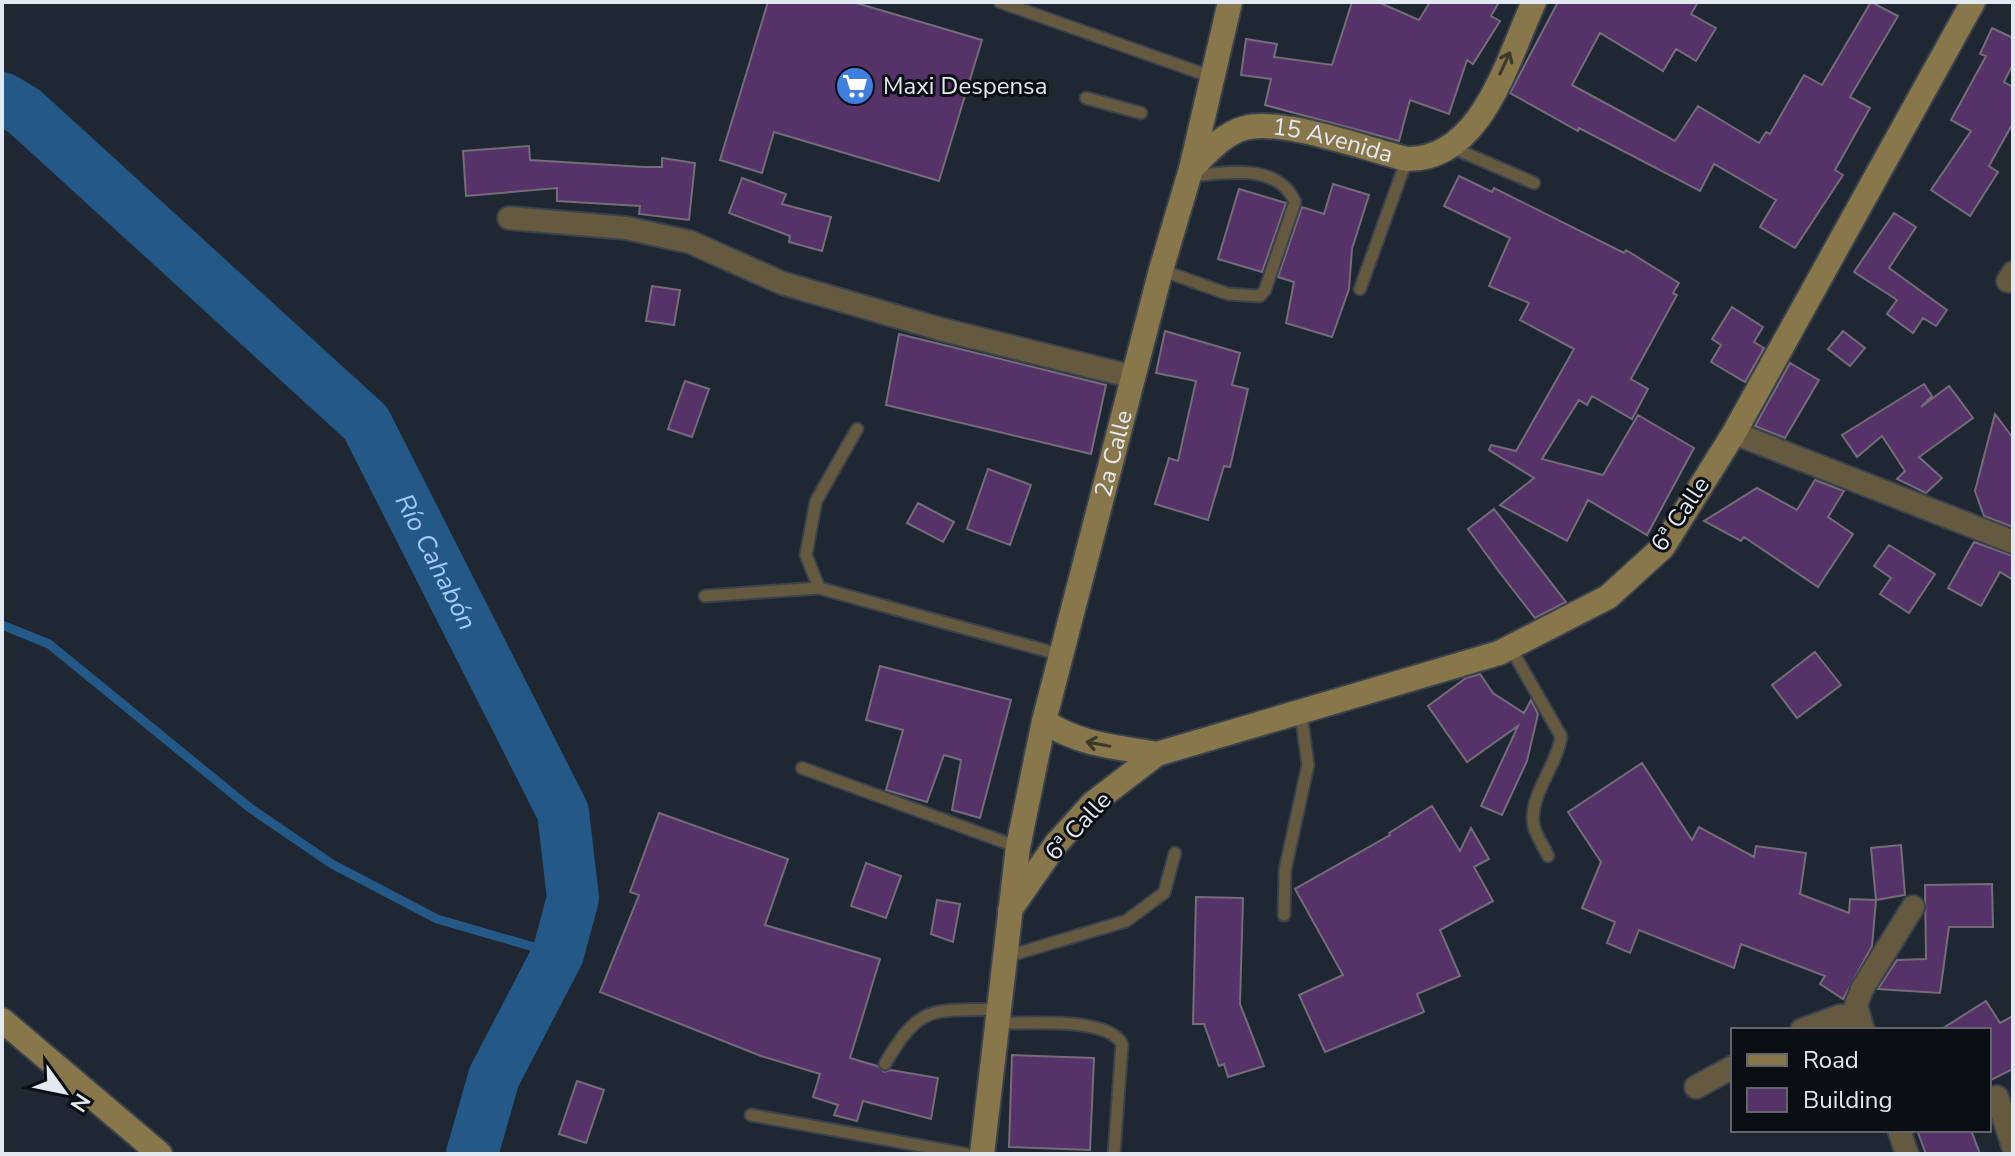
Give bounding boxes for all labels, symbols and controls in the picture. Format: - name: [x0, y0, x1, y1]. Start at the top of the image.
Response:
- one-way arrow: [1499, 52, 1514, 76]
- supermarket icon: Maxi Despensa: [834, 65, 876, 107]
- place label: Maxi Despensa: [883, 70, 1047, 102]
- street label: 15 Avenida: [1271, 110, 1397, 170]
- street label: 2a Calle: [1087, 407, 1140, 501]
- street label: 6ª Calle: [1643, 470, 1717, 558]
- water label: Río Cahabón: [387, 488, 485, 636]
- one-way arrow: [1086, 736, 1112, 751]
- street label: 6ª Calle: [1038, 784, 1118, 868]
- legend: [1731, 1028, 1991, 1132]
- text: Road: [1803, 1044, 1859, 1076]
- north arrow: [24, 1052, 104, 1132]
- text: Building: [1803, 1084, 1893, 1116]
- text: N: [63, 1087, 97, 1117]

